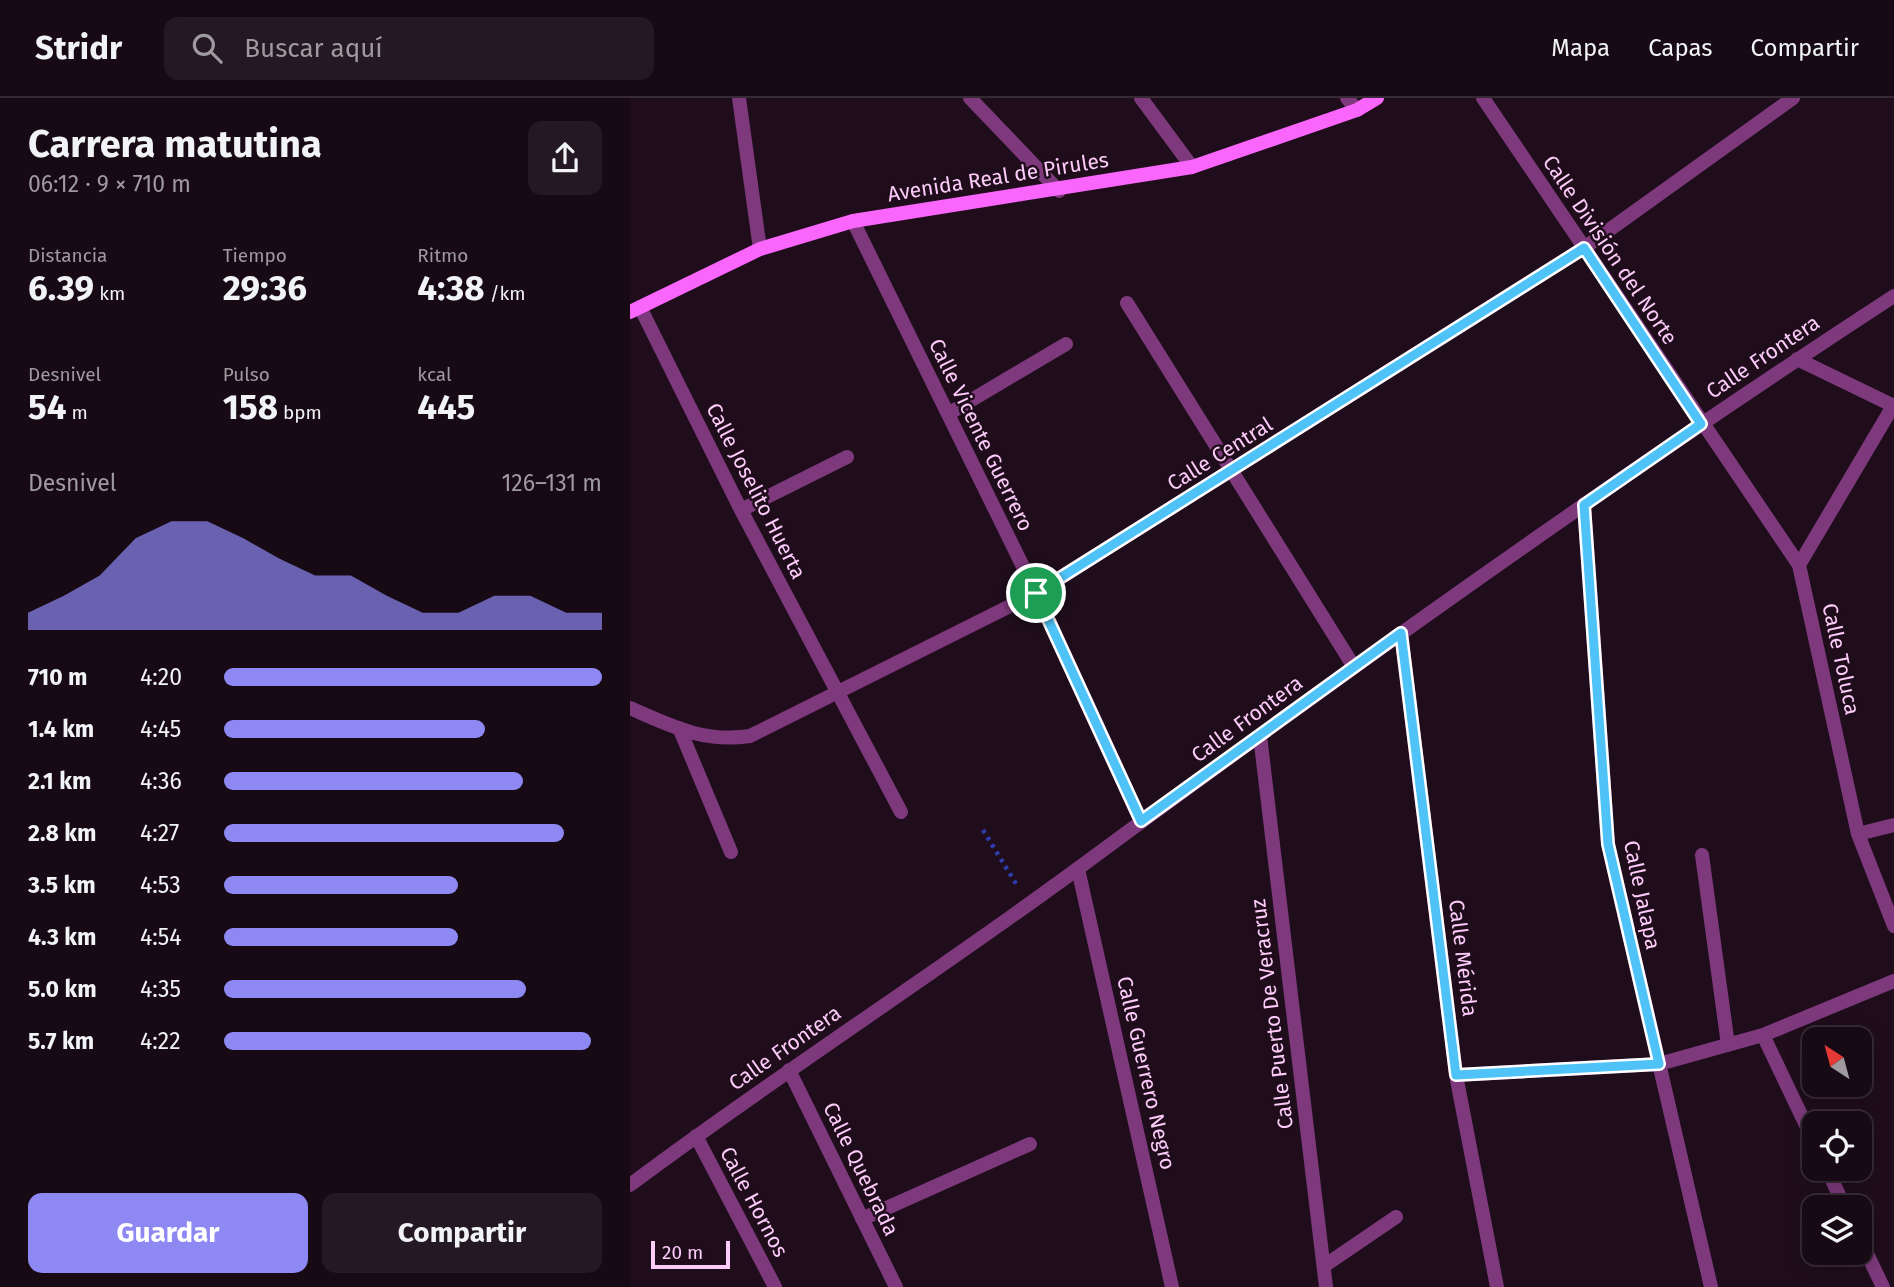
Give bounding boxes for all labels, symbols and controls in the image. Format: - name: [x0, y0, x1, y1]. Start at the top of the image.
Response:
- search box: [164, 17, 654, 80]
- text: Stridr: [35, 28, 122, 68]
- icon: search: [188, 29, 226, 67]
- text: Buscar aquí: [244, 33, 383, 64]
- text: Mapa: [1551, 34, 1610, 62]
- text: Capas: [1648, 34, 1712, 62]
- text: Compartir: [1750, 34, 1859, 62]
- text: Carrera matutina: [28, 121, 322, 167]
- button: share: [528, 121, 602, 195]
- street label: Avenida Real de Pirules: [886, 147, 1111, 207]
- street label: Calle División del Norte: [1537, 150, 1683, 350]
- text: 06:12 · 9 × 710 m: [28, 170, 191, 198]
- text: Distancia: [28, 244, 107, 267]
- text: Tiempo: [223, 244, 287, 267]
- text: Ritmo: [417, 244, 468, 267]
- text: 6.39: [28, 267, 94, 309]
- text: 29:36: [223, 267, 307, 309]
- text: 4:38: [417, 267, 485, 309]
- text: km: [94, 282, 125, 305]
- text: /km: [485, 282, 526, 305]
- street label: Calle Frontera: [1701, 310, 1825, 404]
- street label: Calle Vicente Guerrero: [923, 335, 1039, 535]
- text: Desnivel: [28, 363, 101, 386]
- text: Pulso: [223, 363, 270, 386]
- text: kcal: [417, 363, 452, 386]
- text: 54: [28, 386, 67, 428]
- text: 158: [223, 386, 278, 428]
- text: 445: [417, 386, 475, 428]
- street label: Calle Joselito Huerta: [700, 399, 812, 583]
- text: m: [67, 401, 88, 424]
- text: bpm: [278, 401, 322, 424]
- street label: Calle Central: [1162, 411, 1278, 497]
- text: Desnivel: [28, 469, 117, 497]
- text: 126–131 m: [501, 469, 602, 497]
- pin: [1006, 563, 1066, 623]
- icon: arrive: [1017, 574, 1055, 612]
- street label: Calle Toluca: [1816, 601, 1866, 717]
- text: 710 m: [28, 663, 87, 691]
- text: 4:20: [140, 663, 182, 691]
- street label: Calle Frontera: [1186, 670, 1308, 768]
- text: 1.4 km: [28, 715, 94, 743]
- text: 4:45: [140, 715, 181, 743]
- text: 2.1 km: [28, 767, 91, 795]
- text: 4:36: [140, 767, 182, 795]
- text: 2.8 km: [28, 819, 96, 847]
- text: 4:27: [140, 819, 179, 847]
- street label: Calle Jalapa: [1618, 838, 1666, 952]
- text: 3.5 km: [28, 871, 96, 899]
- text: 4:53: [140, 871, 181, 899]
- street label: Calle Puerto De Veracruz: [1245, 897, 1299, 1131]
- street label: Calle Mérida: [1443, 898, 1483, 1018]
- text: 4.3 km: [28, 923, 96, 951]
- text: 4:54: [140, 923, 182, 951]
- street label: Calle Guerrero Negro: [1111, 974, 1181, 1172]
- text: 5.0 km: [28, 975, 97, 1003]
- text: 4:35: [140, 975, 181, 1003]
- street label: Calle Frontera: [724, 1000, 846, 1096]
- text: 5.7 km: [28, 1027, 94, 1055]
- text: 4:22: [140, 1027, 181, 1055]
- north arrow: [1802, 1027, 1872, 1097]
- map controls: [1802, 1027, 1872, 1265]
- street label: Calle Quebrada: [817, 1098, 905, 1240]
- button: locate: [1802, 1111, 1872, 1181]
- street label: Calle Hornos: [714, 1142, 794, 1262]
- button: Guardar: [28, 1193, 308, 1273]
- button: Compartir: [322, 1193, 602, 1273]
- button: layers: [1802, 1195, 1872, 1265]
- scale bar: [651, 1238, 730, 1270]
- text: 20 m: [662, 1241, 703, 1264]

